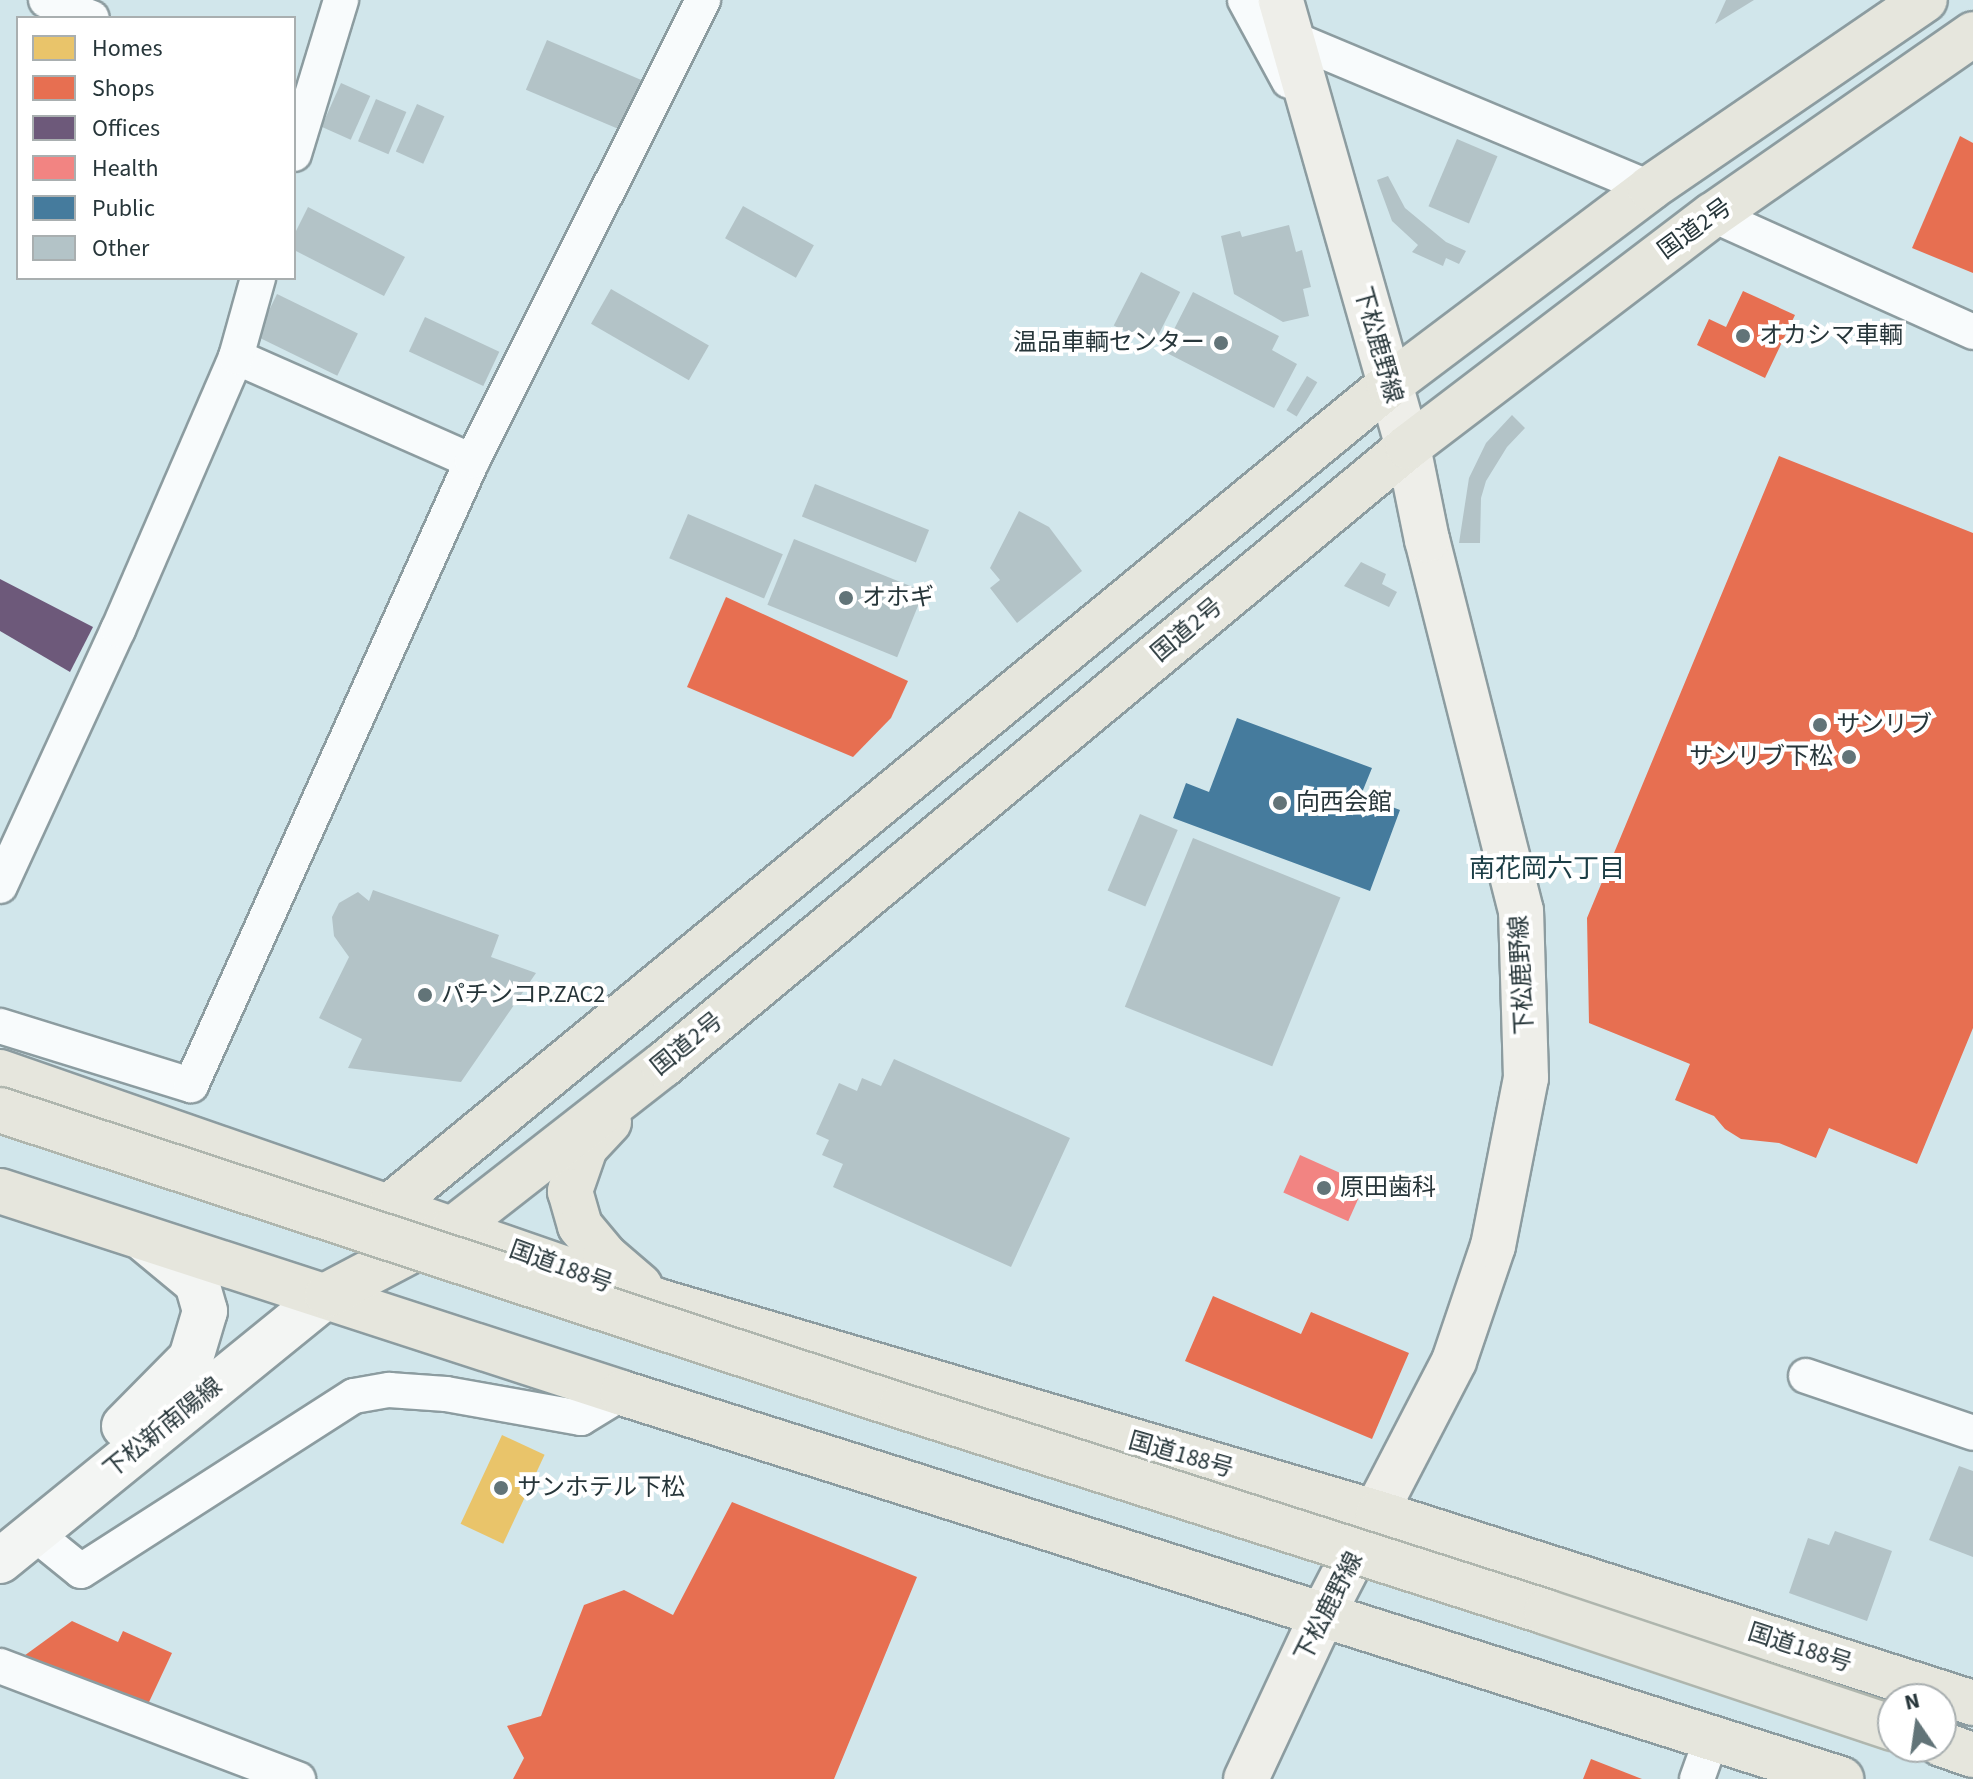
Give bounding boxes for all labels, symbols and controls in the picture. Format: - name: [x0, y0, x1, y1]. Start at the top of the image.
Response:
- legend: [16, 16, 296, 280]
- text: Homes: [92, 31, 163, 66]
- text: Shops: [92, 71, 154, 106]
- text: Offices: [92, 111, 160, 146]
- text: Health: [92, 151, 159, 186]
- text: Public: [92, 191, 155, 226]
- street label: 国道2号: [1653, 193, 1737, 265]
- text: Other: [92, 231, 149, 266]
- street label: 下松鹿野線: [1348, 283, 1408, 407]
- place label: オカシマ車輌: [1759, 322, 1903, 350]
- marker: オカシマ車輌: [1734, 327, 1752, 345]
- place label: 温品車輌センター: [1013, 329, 1205, 357]
- marker: 温品車輌センター: [1212, 334, 1230, 352]
- place label: オホギ: [862, 584, 934, 612]
- marker: オホギ: [837, 589, 855, 607]
- street label: 国道2号: [1146, 592, 1228, 668]
- place label: サンリブ: [1836, 711, 1932, 739]
- marker: サンリブ: [1811, 716, 1829, 734]
- place label: サンリブ下松: [1689, 743, 1833, 771]
- marker: サンリブ下松: [1840, 748, 1858, 766]
- place label: 向西会館: [1296, 789, 1392, 817]
- marker: 向西会館: [1271, 794, 1289, 812]
- district label: 南花岡六丁目: [1469, 853, 1625, 885]
- street label: 下松鹿野線: [1504, 914, 1540, 1036]
- place label: パチンコP.ZAC2: [441, 981, 605, 1009]
- marker: パチンコP.ZAC2: [416, 986, 434, 1004]
- street label: 国道2号: [645, 1006, 729, 1082]
- place label: 原田歯科: [1340, 1174, 1436, 1202]
- marker: 原田歯科: [1315, 1179, 1333, 1197]
- street label: 国道188号: [505, 1235, 617, 1299]
- street label: 下松新南陽線: [98, 1371, 228, 1485]
- street label: 国道188号: [1125, 1426, 1237, 1484]
- place label: サンホテル下松: [517, 1474, 685, 1502]
- marker: サンホテル下松: [492, 1479, 510, 1497]
- street label: 下松鹿野線: [1289, 1547, 1369, 1667]
- street label: 国道188号: [1744, 1618, 1856, 1678]
- north arrow: [1877, 1683, 1957, 1763]
- text: N: [1901, 1684, 1923, 1719]

